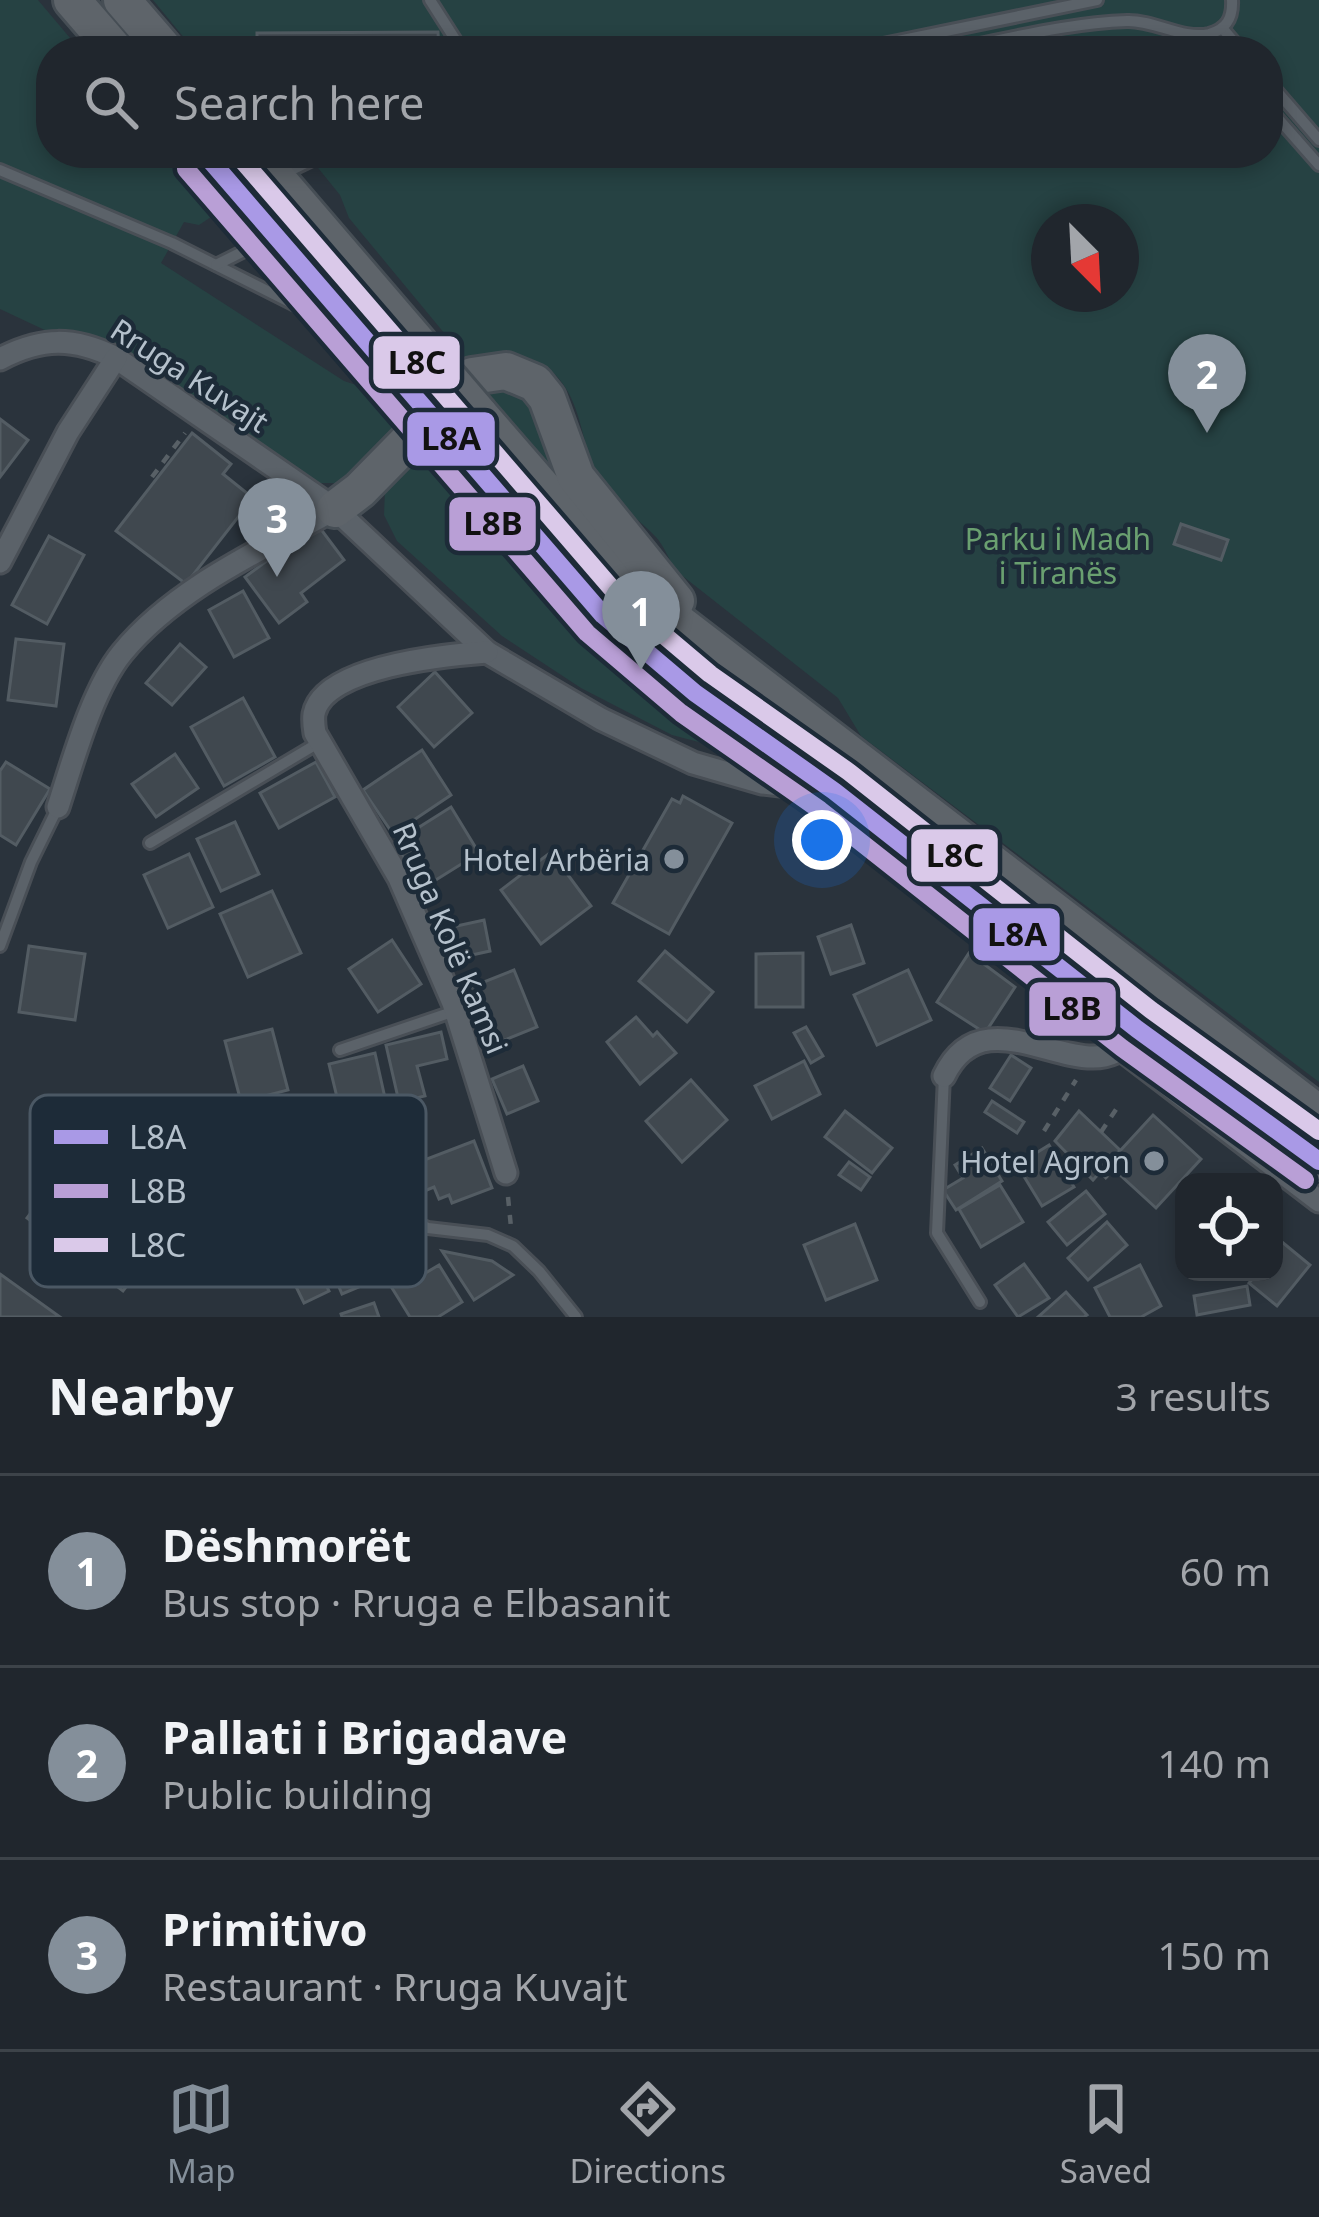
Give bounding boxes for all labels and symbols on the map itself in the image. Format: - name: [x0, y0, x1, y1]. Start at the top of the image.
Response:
- north arrow: [1031, 204, 1139, 312]
- street label: Rruga Kuvajt: [103, 309, 277, 441]
- line badge: L8C: [371, 334, 462, 391]
- pin: 2: [1168, 334, 1246, 433]
- text: L8C: [388, 339, 446, 384]
- line badge: L8A: [405, 410, 497, 468]
- text: L8A: [421, 415, 481, 460]
- pin: 3: [238, 478, 316, 577]
- line badge: L8B: [447, 495, 538, 553]
- text: L8B: [463, 500, 523, 545]
- park label: Parku i Madh i Tiranës: [965, 518, 1151, 593]
- pin: 1: [602, 571, 680, 670]
- your location: [792, 810, 852, 870]
- street label: Rruga Kolë Kamsi: [384, 816, 518, 1060]
- line badge: L8C: [909, 827, 1000, 884]
- text: L8C: [926, 832, 984, 877]
- place label: Hotel Arbëria: [462, 839, 650, 880]
- marker: Hotel Arbëria: [661, 846, 687, 872]
- line badge: L8A: [971, 906, 1062, 963]
- text: L8A: [987, 911, 1047, 956]
- line badge: L8B: [1027, 980, 1118, 1038]
- text: L8B: [1042, 985, 1102, 1030]
- legend: [30, 1095, 426, 1287]
- text: L8A: [129, 1114, 187, 1159]
- place label: Hotel Agron: [960, 1141, 1130, 1182]
- marker: Hotel Agron: [1141, 1148, 1167, 1174]
- text: L8B: [129, 1168, 187, 1213]
- text: L8C: [129, 1222, 186, 1267]

